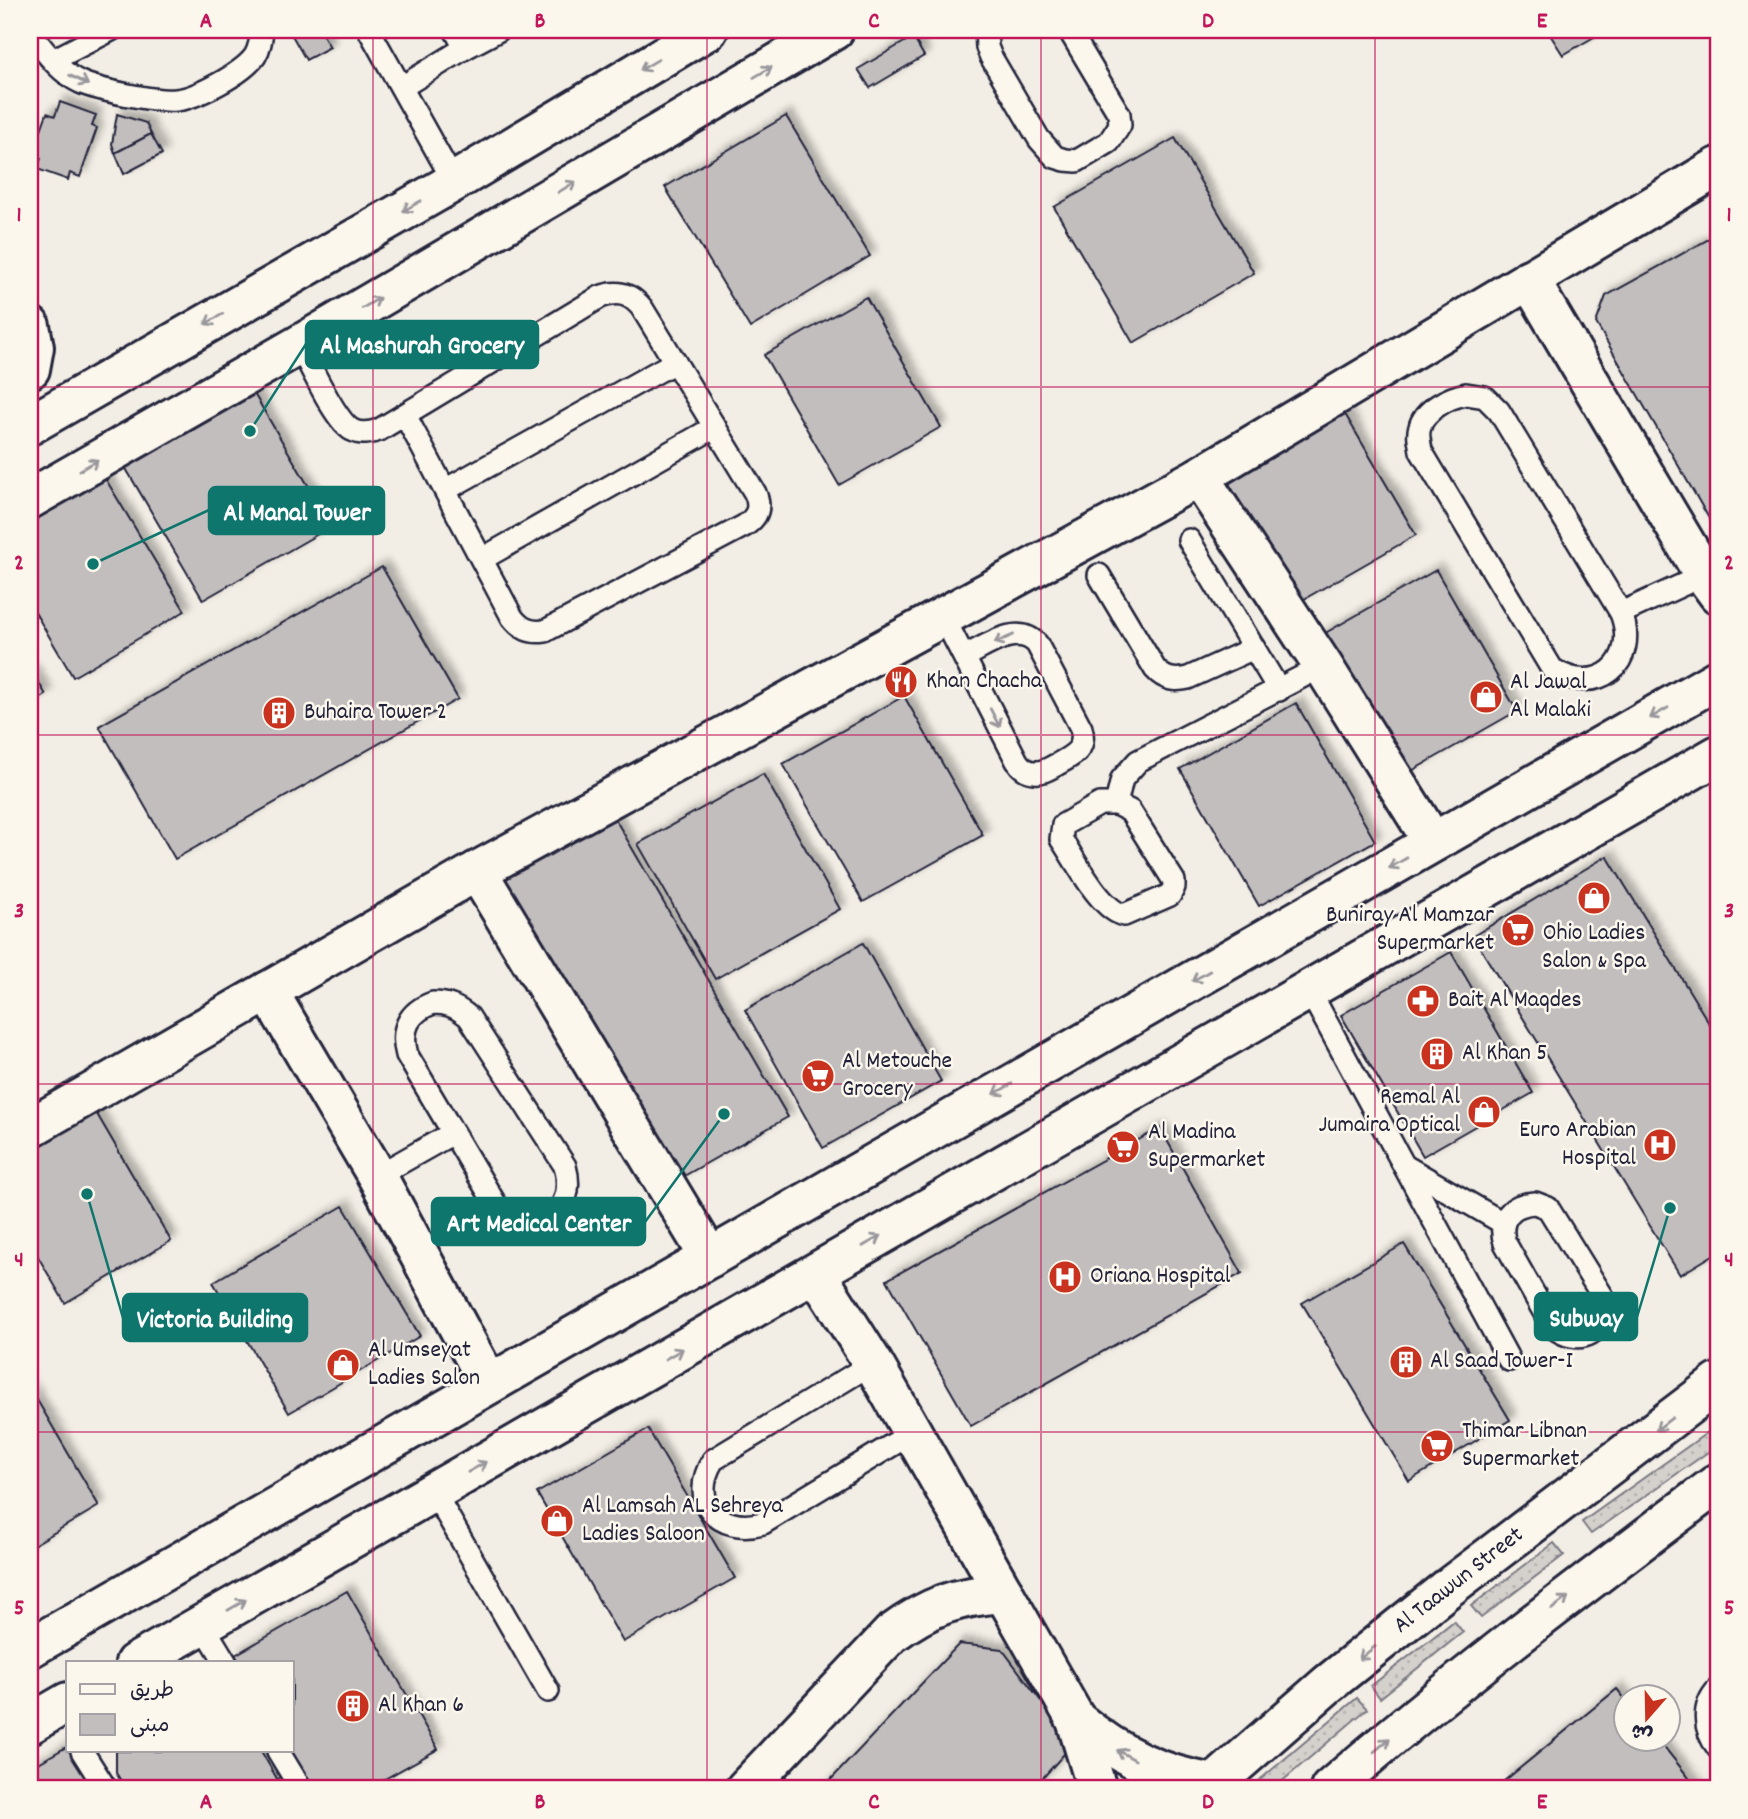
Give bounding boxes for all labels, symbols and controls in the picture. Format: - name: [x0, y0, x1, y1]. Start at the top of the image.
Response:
- text: A: [200, 6, 212, 39]
- text: B: [535, 6, 546, 39]
- text: C: [868, 6, 880, 39]
- text: D: [1202, 6, 1214, 39]
- text: E: [1537, 6, 1548, 39]
- one-way arrow: [640, 58, 660, 72]
- one-way arrow: [752, 64, 772, 78]
- one-way arrow: [68, 73, 88, 87]
- one-way arrow: [556, 180, 577, 193]
- one-way arrow: [402, 199, 422, 213]
- text: 1: [16, 200, 22, 233]
- text: 1: [1726, 200, 1732, 233]
- one-way arrow: [361, 295, 381, 309]
- one-way arrow: [205, 312, 225, 326]
- callout: Al Mashurah Grocery: [306, 321, 538, 368]
- text: Al Mashurah Grocery: [320, 329, 525, 366]
- one-way arrow: [78, 458, 99, 471]
- callout: Al Manal Tower: [209, 487, 384, 534]
- text: Al Manal Tower: [223, 496, 371, 533]
- text: 2: [14, 548, 24, 581]
- text: 2: [1724, 548, 1734, 581]
- one-way arrow: [994, 633, 1015, 646]
- restaurant icon: Khan Chacha: [882, 663, 920, 701]
- place label: Khan Chacha: [926, 665, 1043, 699]
- place label: Al Jawal Al Malaki: [1510, 666, 1591, 728]
- shop icon: Al Jawal Al Malaki: [1467, 678, 1505, 716]
- building icon: Buhaira Tower 2: [260, 694, 298, 732]
- place label: Buhaira Tower 2: [304, 696, 447, 730]
- one-way arrow: [989, 707, 1002, 728]
- one-way arrow: [1649, 707, 1670, 720]
- one-way arrow: [1388, 856, 1408, 870]
- shop icon: Ohio Ladies Salon & Spa: [1575, 879, 1613, 917]
- text: 3: [14, 896, 24, 929]
- text: 3: [1724, 896, 1734, 929]
- place label: Buniray Al Mamzar Supermarket: [1326, 899, 1494, 961]
- supermarket icon: Buniray Al Mamzar Supermarket: [1499, 911, 1537, 949]
- place label: Ohio Ladies Salon & Spa: [1542, 917, 1647, 979]
- one-way arrow: [1191, 969, 1211, 983]
- pharmacy icon: Bait Al Maqdes: [1404, 982, 1442, 1020]
- place label: Bait Al Maqdes: [1448, 984, 1582, 1018]
- building icon: Al Khan 5: [1418, 1035, 1456, 1073]
- place label: Al Khan 5: [1462, 1037, 1547, 1071]
- place label: Al Metouche Grocery: [842, 1045, 952, 1107]
- supermarket icon: Al Metouche Grocery: [799, 1057, 837, 1095]
- place label: Remal Al Jumaira Optical: [1318, 1081, 1460, 1143]
- one-way arrow: [994, 1082, 1014, 1096]
- shop icon: Remal Al Jumaira Optical: [1465, 1093, 1503, 1131]
- place label: Euro Arabian Hospital: [1519, 1114, 1636, 1176]
- place label: Al Madina Supermarket: [1148, 1116, 1266, 1178]
- hospital icon: Euro Arabian Hospital: [1641, 1126, 1679, 1164]
- supermarket icon: Al Madina Supermarket: [1104, 1128, 1142, 1166]
- callout: Art Medical Center: [432, 1198, 645, 1245]
- text: Art Medical Center: [447, 1207, 632, 1244]
- one-way arrow: [861, 1234, 881, 1248]
- text: 4: [14, 1245, 24, 1278]
- text: 4: [1724, 1245, 1734, 1278]
- hospital icon: Oriana Hospital: [1046, 1258, 1084, 1296]
- place label: Oriana Hospital: [1090, 1260, 1231, 1294]
- callout: Subway: [1535, 1293, 1637, 1340]
- callout: Victoria Building: [123, 1294, 307, 1341]
- text: Subway: [1549, 1302, 1624, 1339]
- text: Victoria Building: [137, 1303, 293, 1340]
- place label: Al Umseyat Ladies Salon: [368, 1334, 480, 1396]
- building icon: Al Saad Tower-I: [1387, 1343, 1425, 1381]
- place label: Al Saad Tower-I: [1430, 1345, 1573, 1379]
- shop icon: Al Umseyat Ladies Salon: [324, 1346, 362, 1384]
- one-way arrow: [664, 1347, 684, 1361]
- place label: Thimar Libnan Supermarket: [1462, 1415, 1587, 1477]
- one-way arrow: [1655, 1416, 1674, 1431]
- supermarket icon: Thimar Libnan Supermarket: [1418, 1427, 1456, 1465]
- one-way arrow: [466, 1460, 487, 1473]
- place label: Al Lamsah AL Sehreya Ladies Saloon: [582, 1490, 783, 1552]
- shop icon: Al Lamsah AL Sehreya Ladies Saloon: [538, 1502, 576, 1540]
- street label: Al Taawun Street: [1387, 1519, 1531, 1643]
- text: 5: [14, 1593, 24, 1626]
- text: 5: [1724, 1593, 1734, 1626]
- one-way arrow: [1550, 1596, 1569, 1610]
- one-way arrow: [227, 1598, 247, 1612]
- one-way arrow: [1359, 1645, 1377, 1660]
- legend: [66, 1661, 294, 1752]
- text: طريق: [130, 1677, 174, 1707]
- north arrow: [1612, 1682, 1682, 1752]
- building icon: Al Khan 6: [334, 1687, 372, 1725]
- place label: Al Khan 6: [378, 1689, 464, 1723]
- text: مبنى: [130, 1712, 169, 1742]
- text: ش: [1628, 1714, 1657, 1747]
- one-way arrow: [1373, 1737, 1391, 1753]
- one-way arrow: [1116, 1748, 1137, 1761]
- text: A: [200, 1787, 212, 1819]
- text: B: [535, 1787, 546, 1819]
- text: C: [868, 1787, 880, 1819]
- text: D: [1202, 1787, 1214, 1819]
- text: E: [1537, 1787, 1548, 1819]

